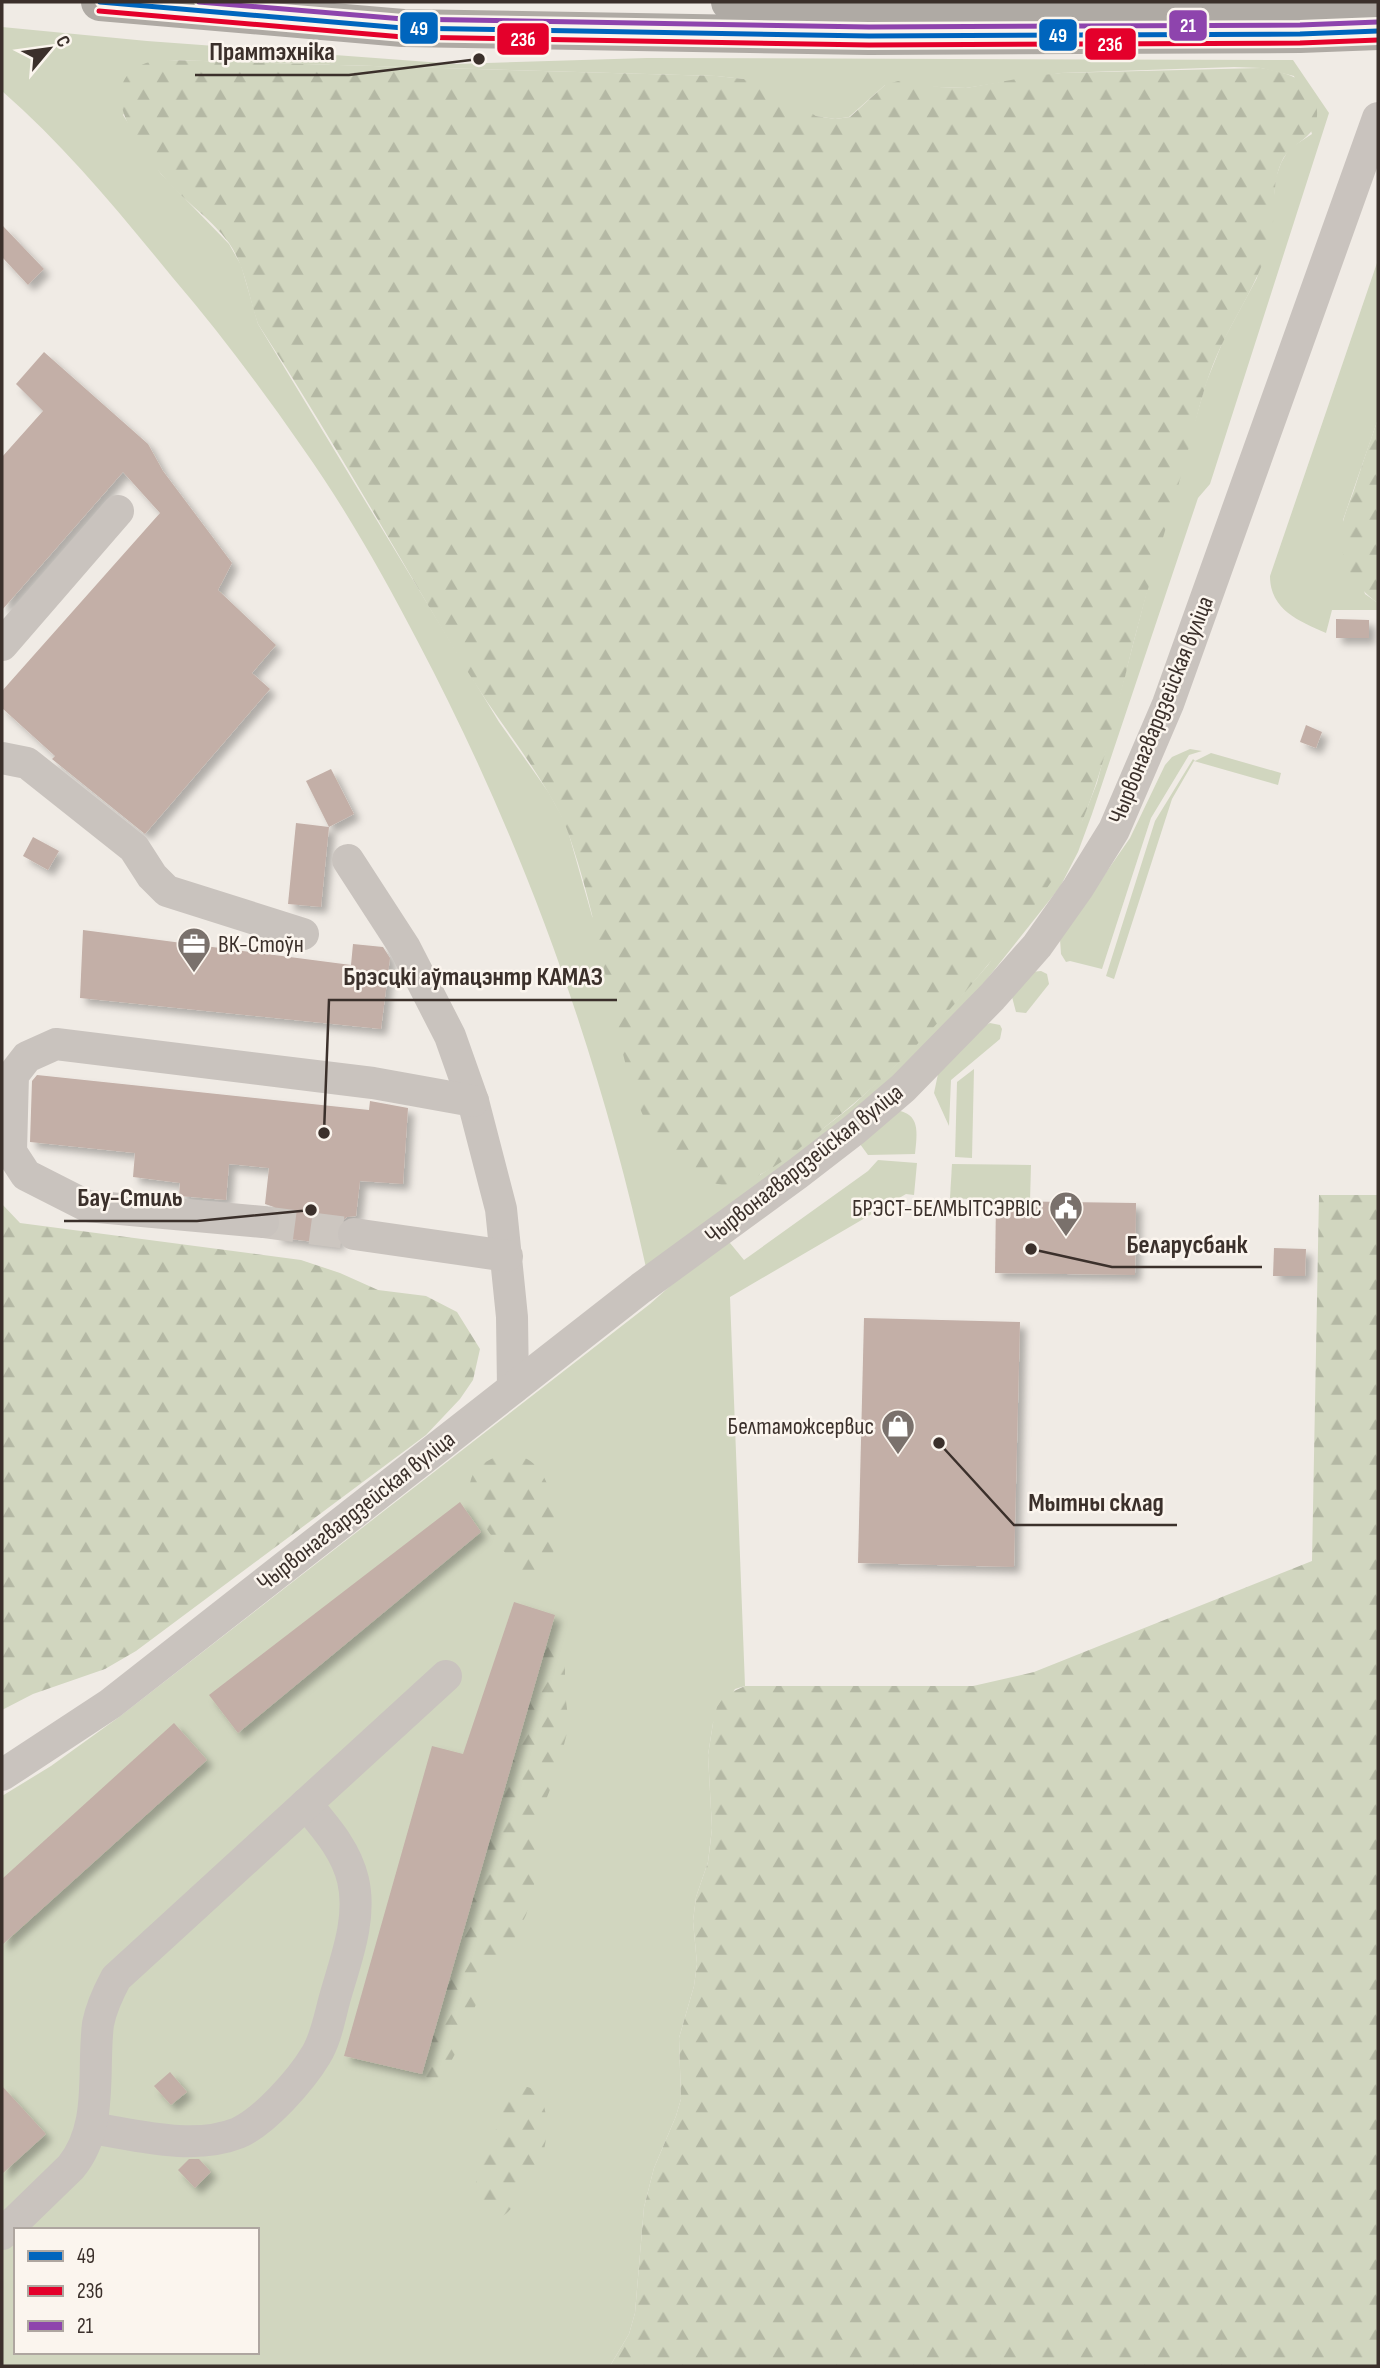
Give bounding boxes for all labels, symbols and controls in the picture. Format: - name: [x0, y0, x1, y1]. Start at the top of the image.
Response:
- line badge: 21: [1168, 9, 1208, 42]
- line badge: 49: [399, 11, 439, 45]
- north arrow: [14, 14, 84, 84]
- text: 21: [1180, 15, 1196, 38]
- text: 49: [410, 18, 428, 41]
- line badge: 49: [1038, 18, 1078, 52]
- line badge: 23б: [496, 22, 550, 56]
- text: 49: [1049, 25, 1067, 48]
- line badge: 23б: [1084, 27, 1137, 61]
- callout: Прамтэхніка: [195, 28, 349, 75]
- text: 23б: [510, 29, 536, 52]
- text: С: [50, 32, 75, 52]
- text: 23б: [1097, 34, 1123, 57]
- text: Прамтэхніка: [209, 37, 335, 68]
- street label: Чырвонагвардзейская вуліца: [1102, 592, 1220, 828]
- office icon: ВК-Стоўн: [175, 925, 213, 974]
- place label: ВК-Стоўн: [218, 930, 304, 959]
- callout: Брэсцкі аўтацэнтр КАМАЗ: [329, 953, 617, 1000]
- text: Брэсцкі аўтацэнтр КАМАЗ: [343, 962, 603, 993]
- street label: Чырвонагвардзейская вуліца: [699, 1078, 909, 1250]
- callout: Бау-Стиль: [64, 1174, 197, 1221]
- text: Бау-Стиль: [77, 1183, 183, 1214]
- public building icon: БРЭСТ-БЕЛМЫТСЭРВІС: [1047, 1189, 1085, 1238]
- place label: БРЭСТ-БЕЛМЫТСЭРВІС: [852, 1194, 1042, 1223]
- callout: Беларусбанк: [1112, 1220, 1262, 1267]
- text: Беларусбанк: [1126, 1230, 1248, 1261]
- shop icon: Белтаможсервис: [879, 1407, 917, 1456]
- place label: Белтаможсервис: [728, 1412, 874, 1441]
- street label: Чырвонагвардзейская вуліца: [251, 1425, 461, 1597]
- callout: Мытны склад: [1014, 1478, 1177, 1525]
- text: Мытны склад: [1028, 1488, 1164, 1519]
- legend: [14, 2228, 259, 2354]
- text: 49: [77, 2244, 95, 2269]
- text: 23б: [77, 2279, 103, 2304]
- text: 21: [77, 2314, 94, 2339]

